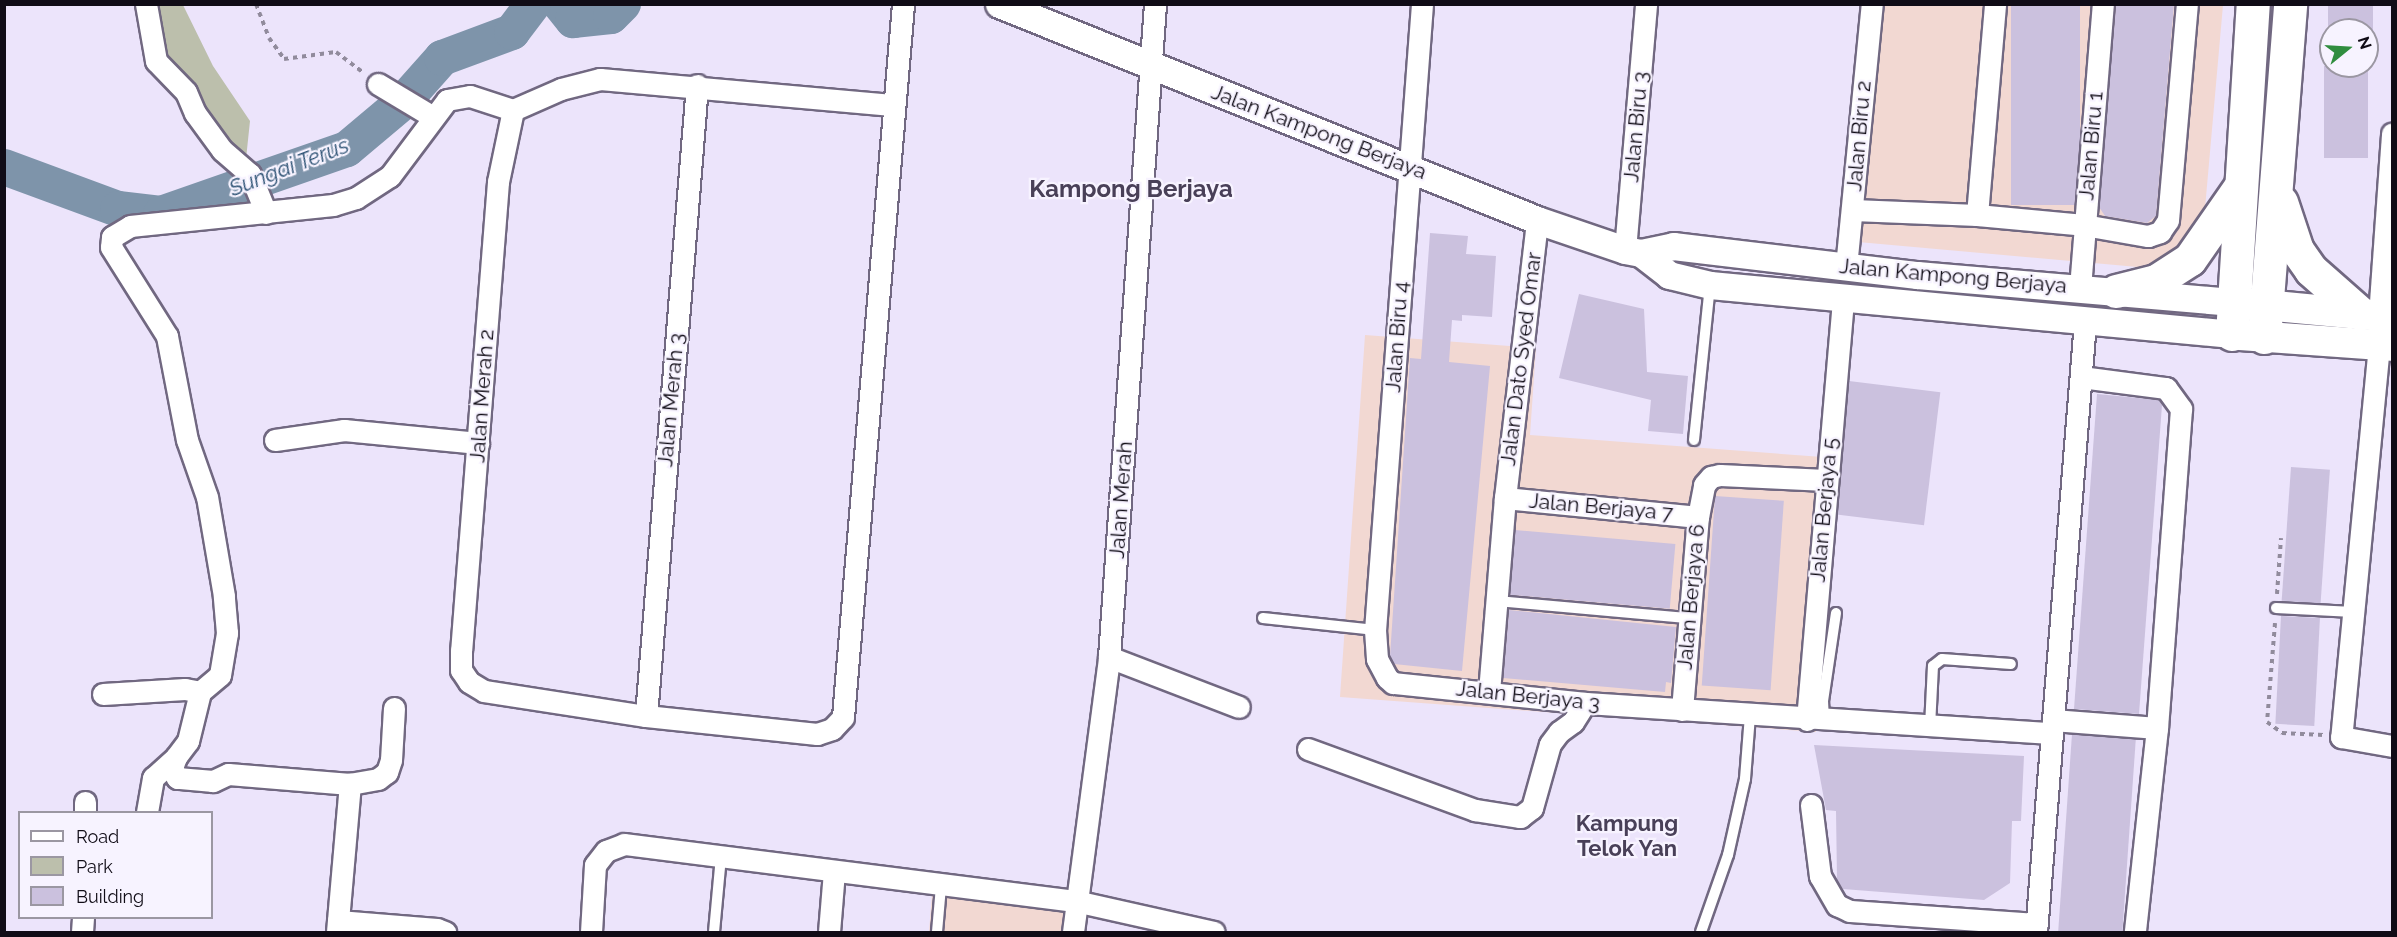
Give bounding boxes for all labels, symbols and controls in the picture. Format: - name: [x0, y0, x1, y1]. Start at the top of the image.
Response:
- north arrow: [2319, 18, 2379, 78]
- text: N: [2354, 34, 2376, 52]
- street label: Jalan Biru 3: [1619, 71, 1653, 183]
- street label: Jalan Kampong Berjaya: [1208, 79, 1430, 185]
- street label: Jalan Biru 2: [1842, 80, 1876, 192]
- street label: Jalan Biru 1: [2074, 91, 2108, 201]
- water label: Sungai Terus: [225, 132, 353, 202]
- district label: Kampong Berjaya: [1029, 175, 1233, 203]
- street label: Jalan Dato Syed Omar: [1495, 251, 1547, 467]
- street label: Jalan Kampong Berjaya: [1838, 253, 2068, 299]
- street label: Jalan Biru 4: [1381, 281, 1413, 393]
- street label: Jalan Merah 2: [465, 328, 499, 464]
- street label: Jalan Merah 3: [653, 332, 689, 468]
- street label: Jalan Berjaya 5: [1805, 437, 1843, 583]
- street label: Jalan Merah: [1104, 440, 1138, 560]
- street label: Jalan Berjaya 7: [1528, 488, 1674, 526]
- street label: Jalan Berjaya 6: [1672, 523, 1710, 671]
- street label: Jalan Berjaya 3: [1455, 676, 1601, 716]
- district label: Kampung Telok Yan: [1576, 810, 1678, 861]
- legend: [18, 811, 213, 919]
- text: Road: [76, 826, 119, 847]
- text: Park: [76, 856, 113, 877]
- text: Building: [76, 886, 144, 907]

